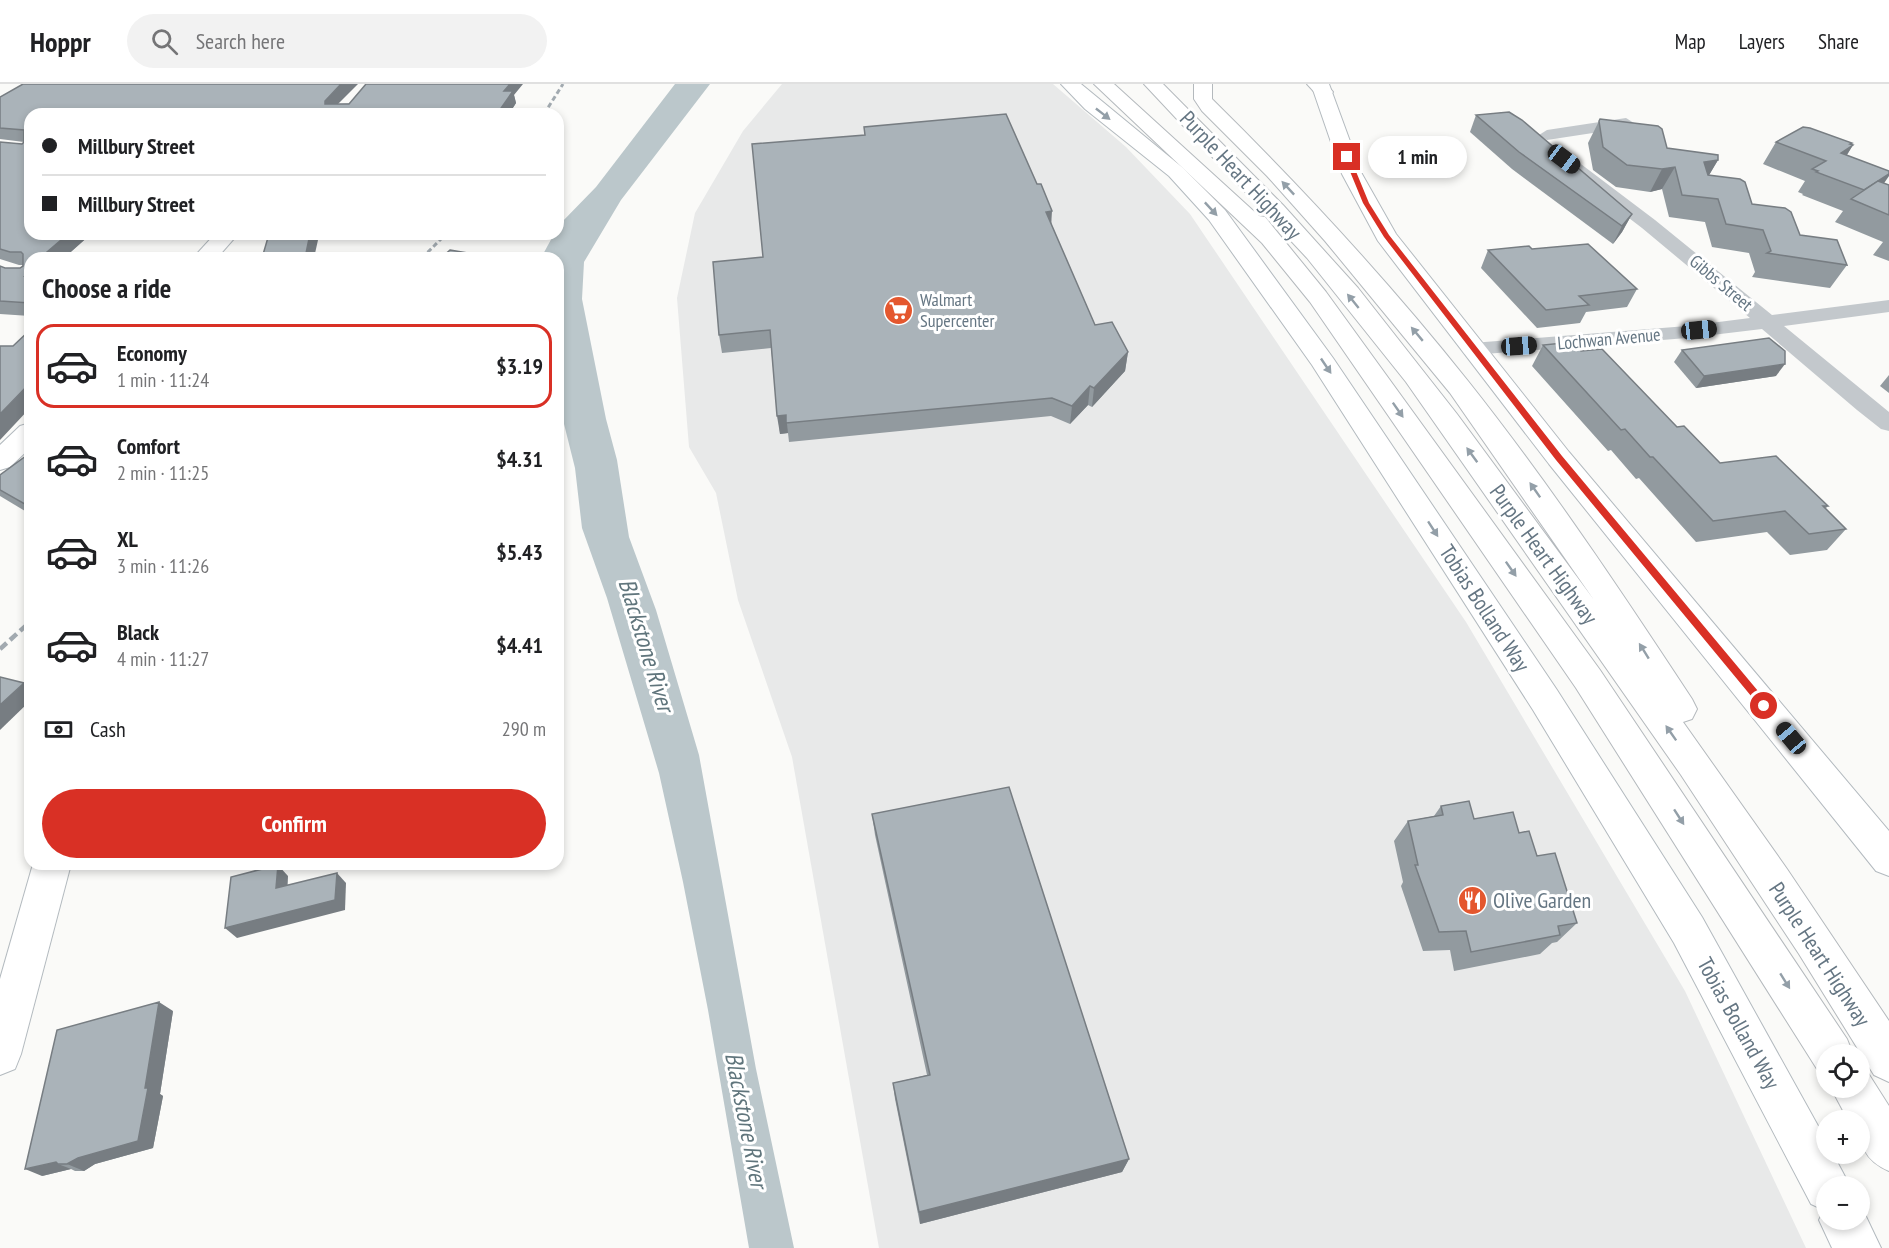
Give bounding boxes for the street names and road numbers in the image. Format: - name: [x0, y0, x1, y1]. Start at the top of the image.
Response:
- street label: Purple Heart Highway: [1174, 105, 1308, 246]
- street label: Gibbs Street: [1685, 250, 1758, 316]
- street label: Lochwan Avenue: [1556, 323, 1661, 354]
- street label: Purple Heart Highway: [1484, 479, 1605, 630]
- street label: Tobias Bolland Way: [1434, 539, 1537, 677]
- street label: Purple Heart Highway: [1763, 877, 1877, 1032]
- street label: Tobias Bolland Way: [1691, 952, 1787, 1094]

